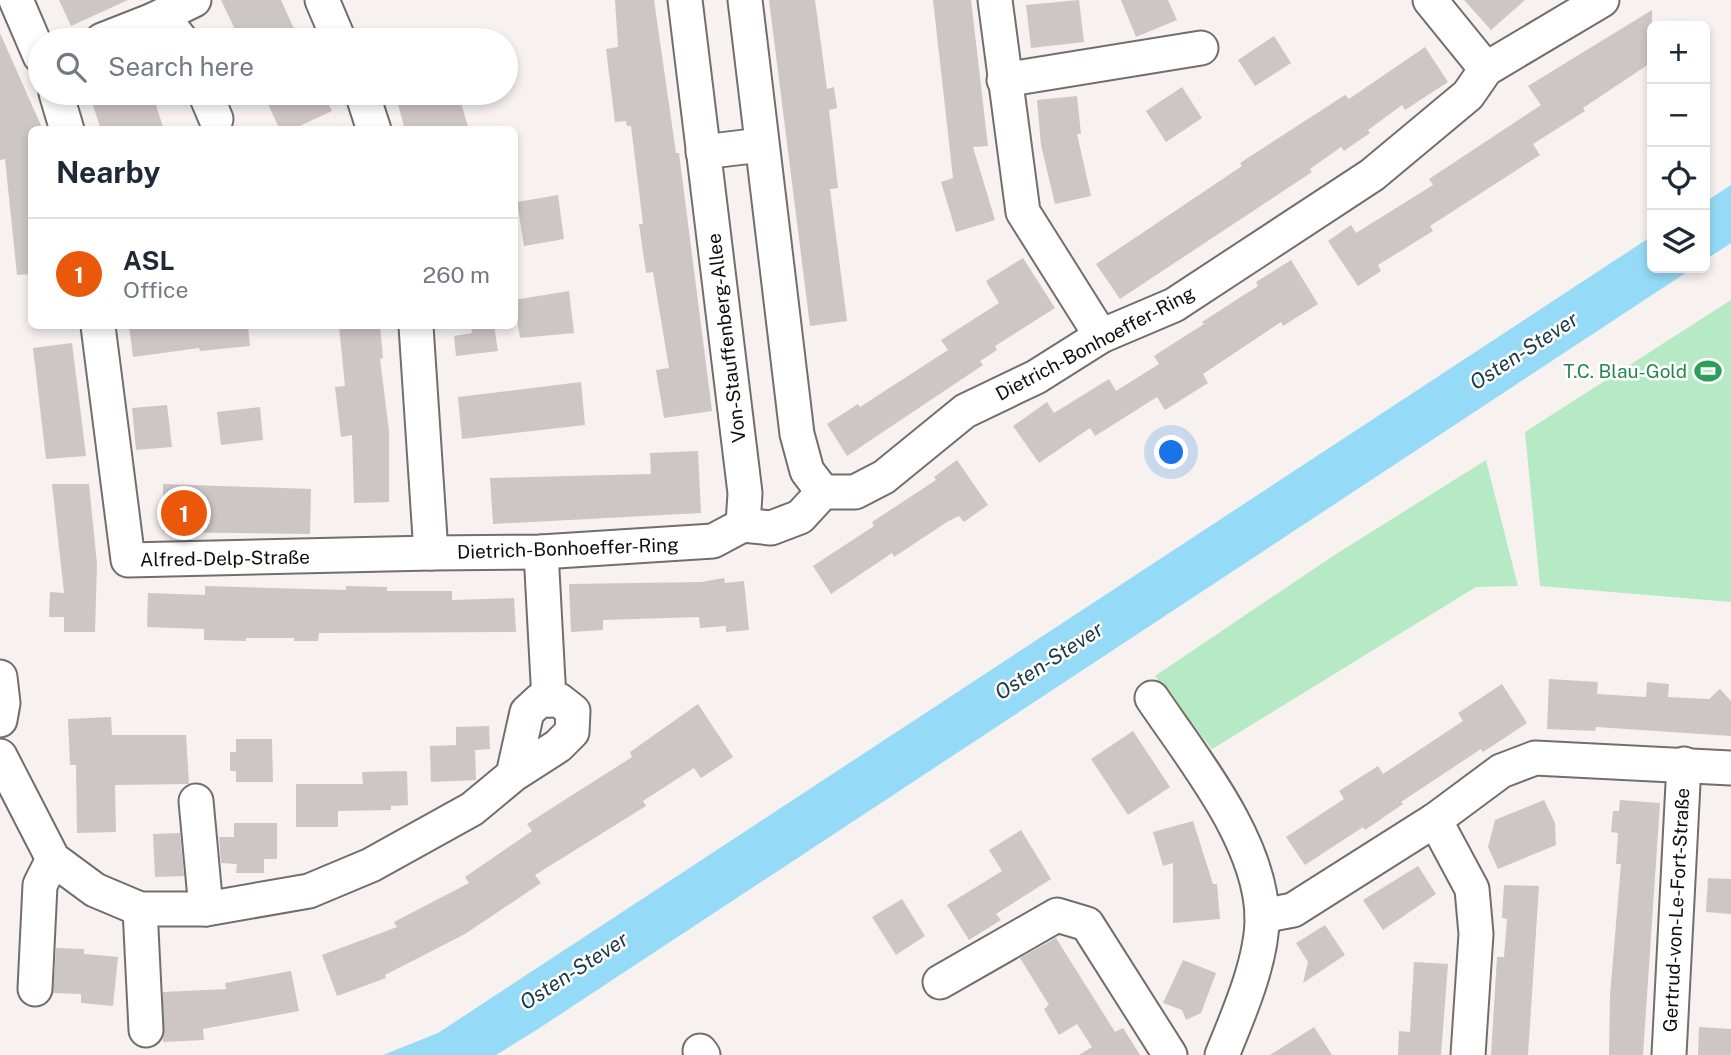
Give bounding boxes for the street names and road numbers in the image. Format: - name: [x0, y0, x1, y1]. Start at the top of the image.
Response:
- street label: Von-Stauffenberg-Allee: [702, 232, 750, 444]
- street label: Dietrich-Bonhoeffer-Ring: [992, 281, 1198, 405]
- street label: Dietrich-Bonhoeffer-Ring: [457, 533, 679, 563]
- street label: Alfred-Delp-Straße: [140, 546, 310, 570]
- street label: Gertrud-von-Le-Fort-Straße: [1659, 787, 1693, 1033]

